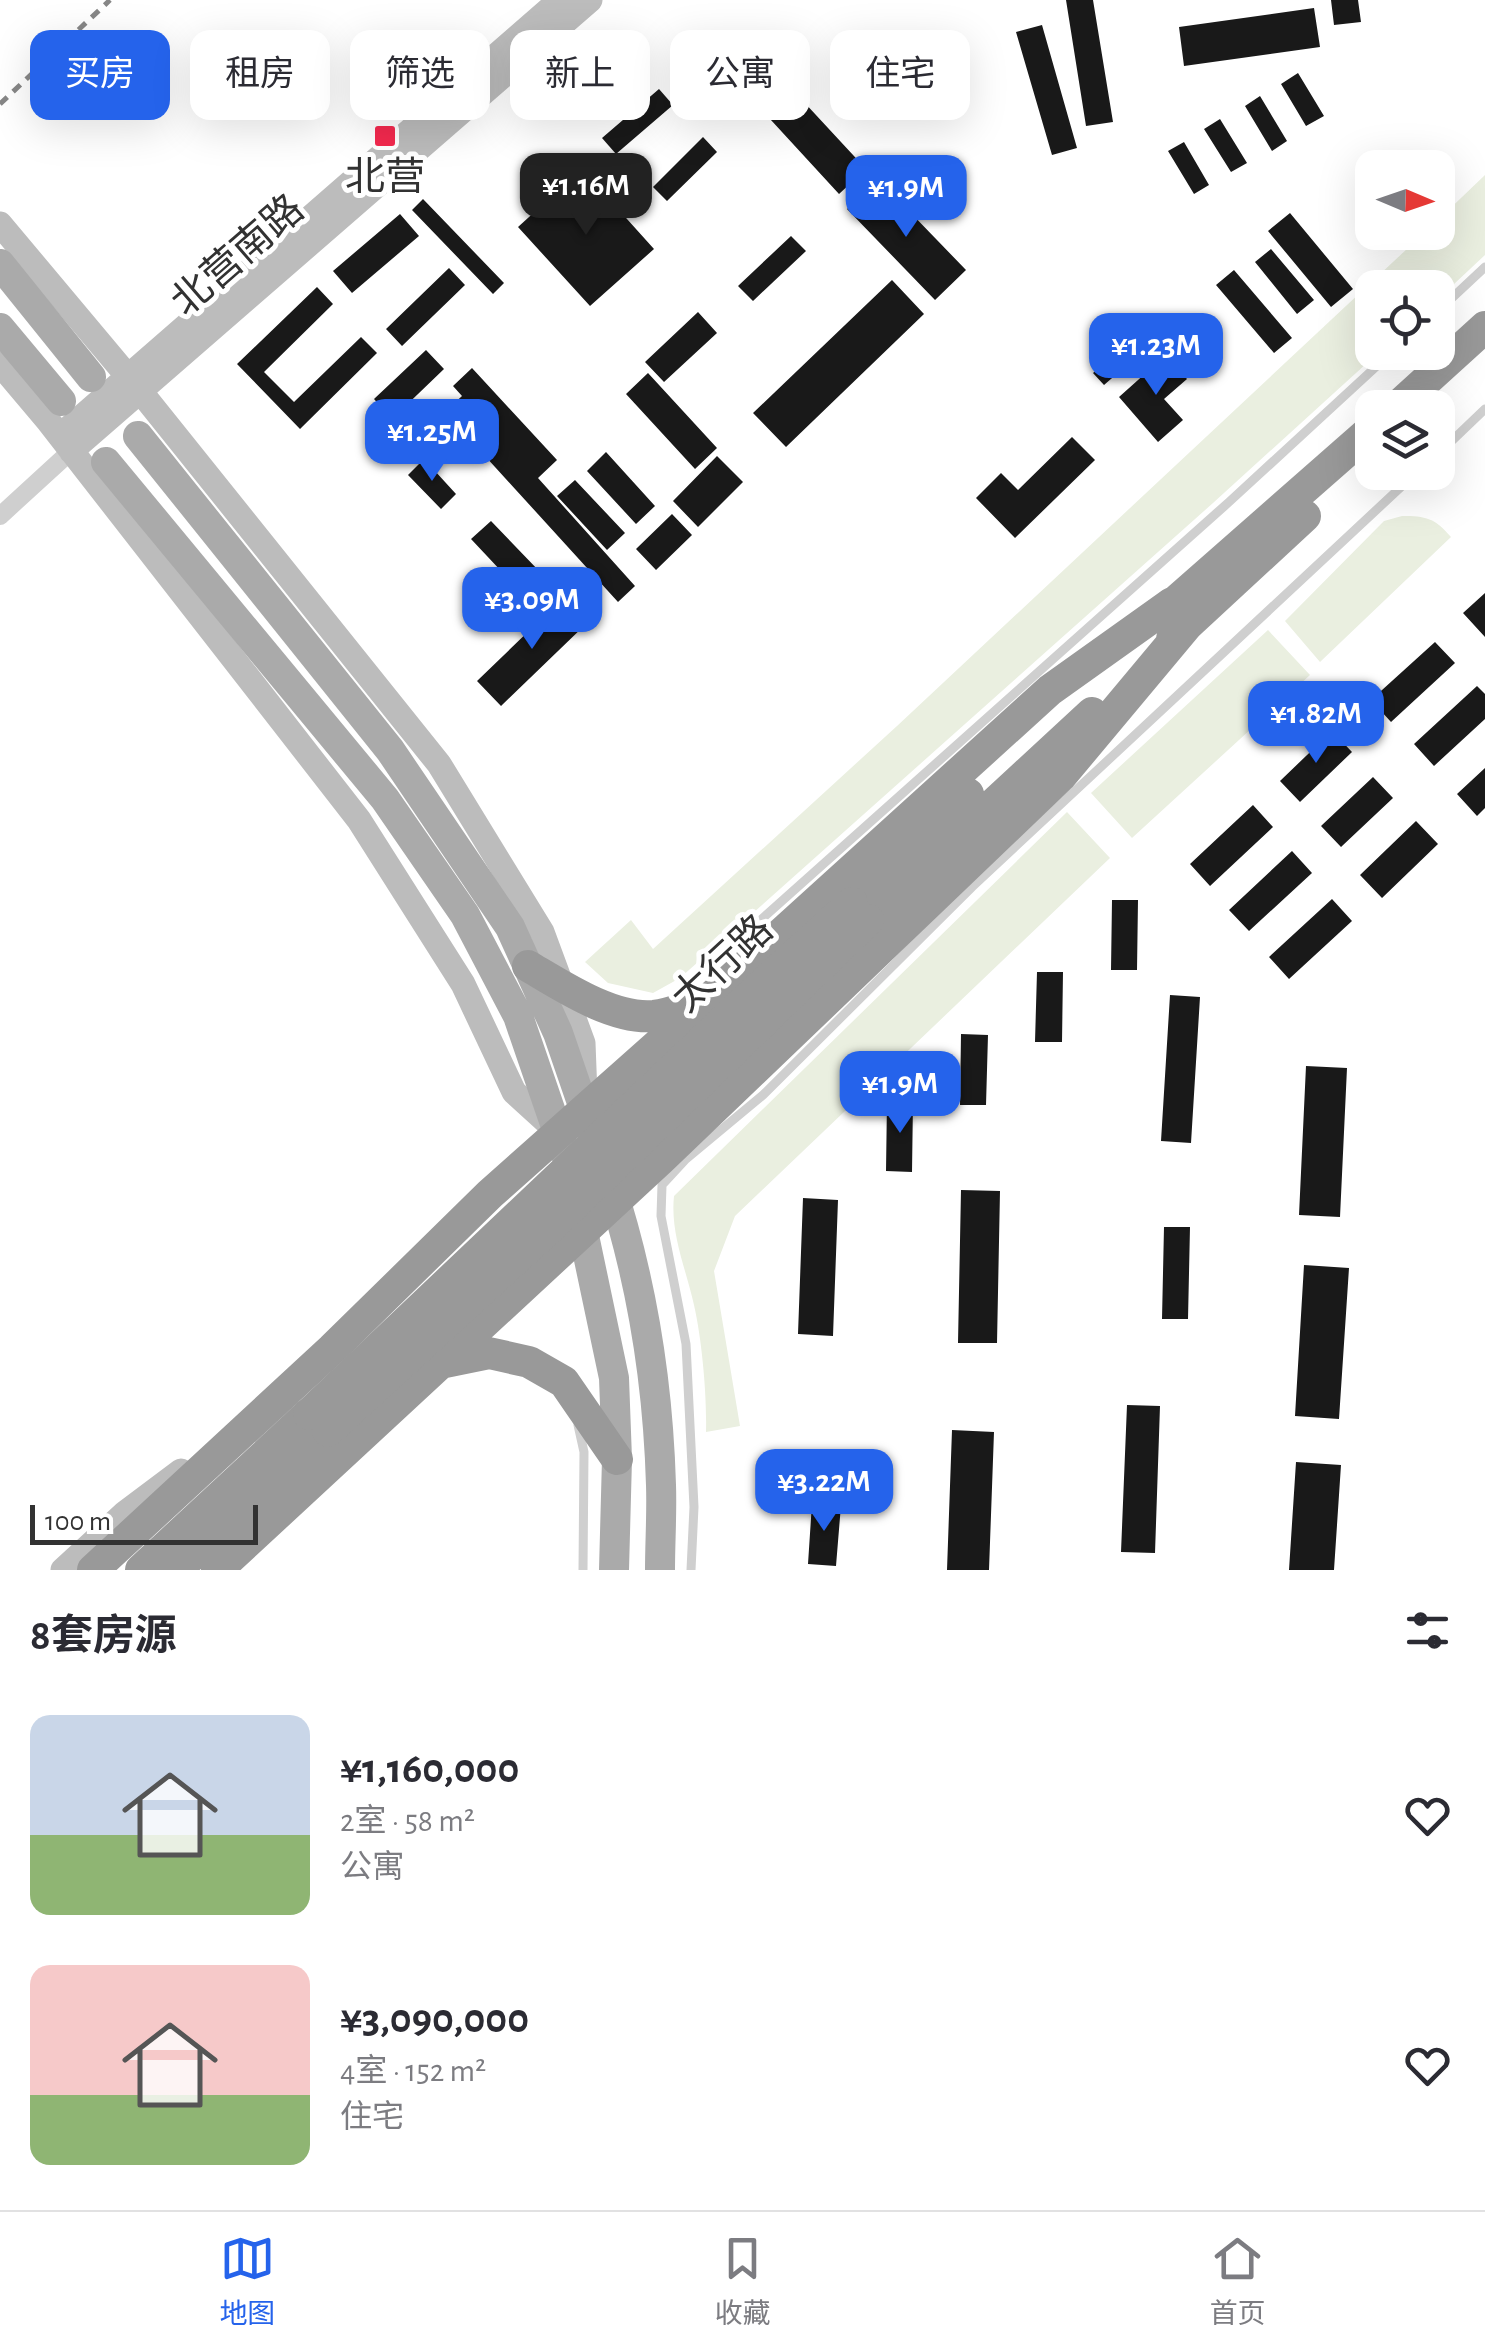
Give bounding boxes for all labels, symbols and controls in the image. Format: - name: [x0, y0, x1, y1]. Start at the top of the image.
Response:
- chip: 买房: [30, 30, 170, 120]
- chip: 租房: [190, 30, 330, 120]
- chip: 筛选: [350, 30, 490, 120]
- chip: 新上: [510, 30, 650, 120]
- chip: 公寓: [670, 30, 810, 120]
- chip: 住宅: [830, 30, 970, 120]
- marker: 北营: [372, 123, 398, 149]
- north arrow: [1355, 150, 1455, 250]
- map controls: [1355, 150, 1455, 490]
- pin: ¥1.16M: [505, 153, 667, 238]
- pin: ¥1.9M: [836, 155, 976, 240]
- place label: 北营: [345, 156, 425, 198]
- text: ¥1.16M: [542, 169, 630, 201]
- text: ¥1.9M: [868, 171, 944, 203]
- street label: 北营南路: [163, 187, 311, 324]
- button: locate: [1355, 270, 1455, 370]
- pin: ¥1.23M: [1075, 313, 1237, 398]
- text: ¥1.23M: [1111, 329, 1201, 361]
- button: layers: [1355, 390, 1455, 490]
- pin: ¥1.25M: [351, 399, 513, 484]
- text: ¥1.25M: [387, 415, 477, 447]
- pin: ¥3.09M: [451, 567, 613, 652]
- text: ¥3.09M: [484, 583, 580, 615]
- pin: ¥1.82M: [1235, 681, 1397, 766]
- text: ¥1.82M: [1270, 697, 1362, 729]
- street label: 太行路: [664, 907, 781, 1020]
- pin: ¥1.9M: [830, 1051, 970, 1136]
- text: ¥1.9M: [862, 1067, 938, 1099]
- pin: ¥3.22M: [743, 1449, 905, 1534]
- text: ¥3.22M: [777, 1465, 871, 1497]
- scale bar: [30, 1500, 258, 1544]
- text: 100 m: [45, 1508, 111, 1536]
- icon: filters: [1400, 1603, 1455, 1658]
- text: 8套房源: [30, 1615, 177, 1657]
- text: ¥1,160,000: [340, 1748, 519, 1790]
- icon: home: [110, 1755, 230, 1875]
- icon: heart: [1400, 1788, 1455, 1843]
- text: 2室 · 58 m²: [340, 1805, 475, 1837]
- text: 公寓: [340, 1851, 404, 1883]
- text: ¥3,090,000: [340, 1998, 529, 2040]
- icon: home: [110, 2005, 230, 2125]
- icon: heart: [1400, 2038, 1455, 2093]
- text: 4室 · 152 m²: [340, 2055, 486, 2087]
- text: 住宅: [340, 2101, 404, 2133]
- tab: 地图: [219, 2231, 276, 2332]
- tab: 收藏: [714, 2231, 771, 2332]
- tab: 首页: [1209, 2231, 1266, 2332]

